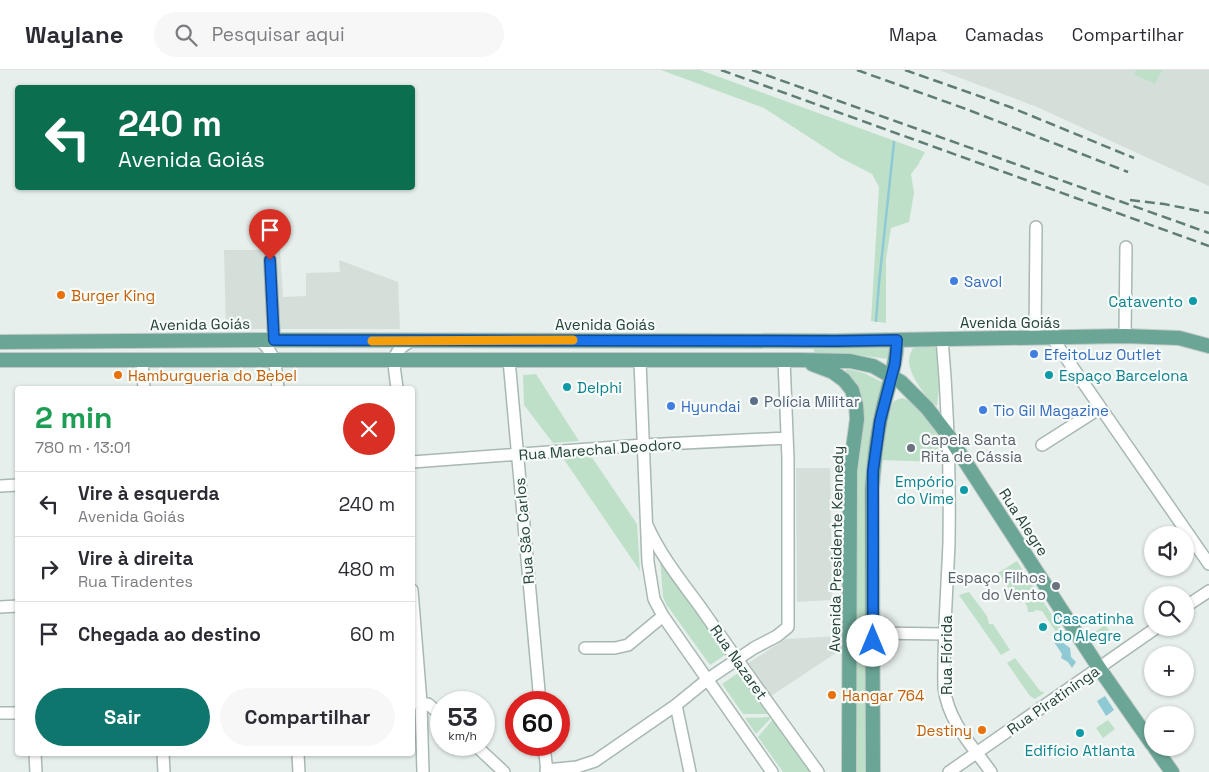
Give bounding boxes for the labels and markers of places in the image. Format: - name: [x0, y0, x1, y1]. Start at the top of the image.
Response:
- pin: [249, 209, 291, 260]
- place label: Savol: [964, 272, 1002, 291]
- marker: Savol: [948, 275, 960, 287]
- place label: Burger King: [71, 286, 155, 305]
- marker: Burger King: [55, 289, 67, 301]
- place label: Catavento: [1109, 292, 1183, 311]
- marker: Catavento: [1187, 295, 1199, 307]
- place label: EfeitoLuz Outlet: [1044, 345, 1162, 364]
- marker: EfeitoLuz Outlet: [1028, 348, 1040, 360]
- place label: Hamburgueria do Bebel: [128, 366, 297, 385]
- place label: Espaço Barcelona: [1059, 366, 1188, 385]
- marker: Hamburgueria do Bebel: [112, 369, 124, 381]
- marker: Espaço Barcelona: [1043, 369, 1055, 381]
- place label: Delphi: [577, 378, 622, 397]
- marker: Delphi: [561, 381, 573, 393]
- place label: Polícia Militar: [764, 392, 860, 411]
- marker: Polícia Militar: [748, 395, 760, 407]
- place label: Hyundai: [681, 397, 740, 416]
- marker: Hyundai: [665, 400, 677, 412]
- place label: Tio Gil Magazine: [993, 401, 1109, 420]
- marker: Tio Gil Magazine: [977, 404, 989, 416]
- place label: Capela Santa Rita de Cássia: [921, 430, 1023, 466]
- marker: Capela Santa Rita de Cássia: [905, 442, 917, 454]
- place label: Empório do Vime: [895, 472, 954, 508]
- marker: Empório do Vime: [958, 484, 970, 496]
- place label: Espaço Filhos do Vento: [948, 568, 1046, 604]
- marker: Espaço Filhos do Vento: [1050, 580, 1062, 592]
- place label: Cascatinha do Alegre: [1053, 609, 1134, 645]
- marker: Cascatinha do Alegre: [1037, 621, 1049, 633]
- place label: Hangar 764: [842, 686, 924, 705]
- marker: Hangar 764: [826, 689, 838, 701]
- place label: Destiny: [917, 721, 972, 740]
- marker: Destiny: [976, 724, 988, 736]
- marker: Edifício Atlanta: [1074, 727, 1086, 739]
- place label: Edifício Atlanta: [1025, 741, 1136, 760]

